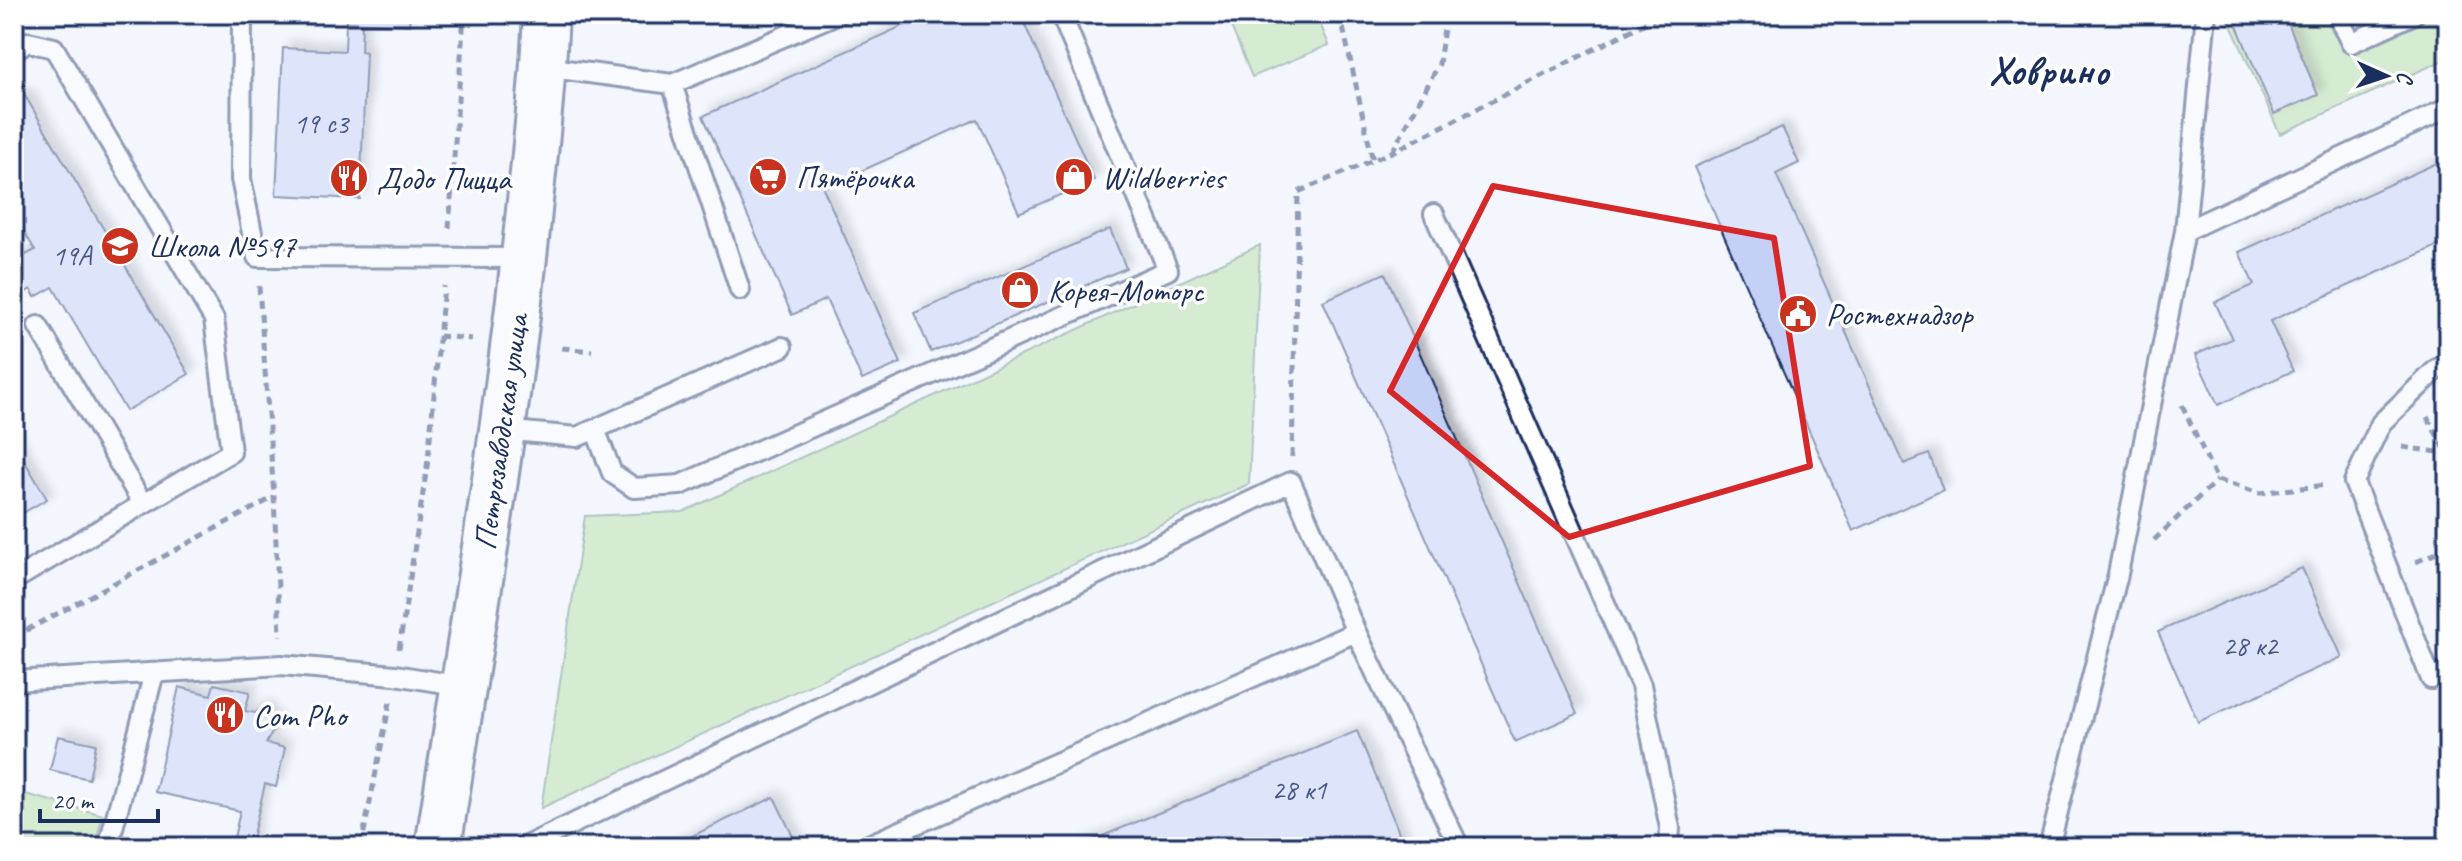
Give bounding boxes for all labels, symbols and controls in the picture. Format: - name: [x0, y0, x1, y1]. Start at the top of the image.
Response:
- north arrow: [2346, 36, 2426, 116]
- district label: Ховрино: [1989, 46, 2111, 96]
- text: С: [2391, 71, 2419, 86]
- house number: 19 с3: [294, 106, 351, 141]
- supermarket icon: Пятёрочка: [747, 156, 789, 198]
- shop icon: Wildberries: [1053, 156, 1095, 198]
- restaurant icon: Додо Пицца: [328, 157, 370, 199]
- place label: Пятёрочка: [796, 157, 915, 198]
- place label: Wildberries: [1102, 157, 1228, 198]
- place label: Додо Пицца: [377, 158, 513, 199]
- school or university icon: Школа №597: [99, 225, 141, 267]
- place label: Школа №597: [148, 226, 298, 267]
- house number: 19А: [52, 238, 94, 273]
- shop icon: Корея-Моторс: [999, 269, 1041, 311]
- place label: Корея-Моторс: [1048, 270, 1205, 311]
- public building icon: Ростехнадзор: [1777, 293, 1819, 335]
- place label: Ростехнадзор: [1826, 294, 1975, 335]
- street label: Петрозаводская улица: [464, 309, 538, 552]
- house number: 28 к2: [2223, 628, 2280, 663]
- restaurant icon: Com Pho: [204, 694, 246, 736]
- place label: Com Pho: [253, 695, 350, 736]
- house number: 28 к1: [1272, 772, 1328, 807]
- scale bar: [40, 773, 158, 823]
- text: 20 m: [52, 786, 95, 816]

